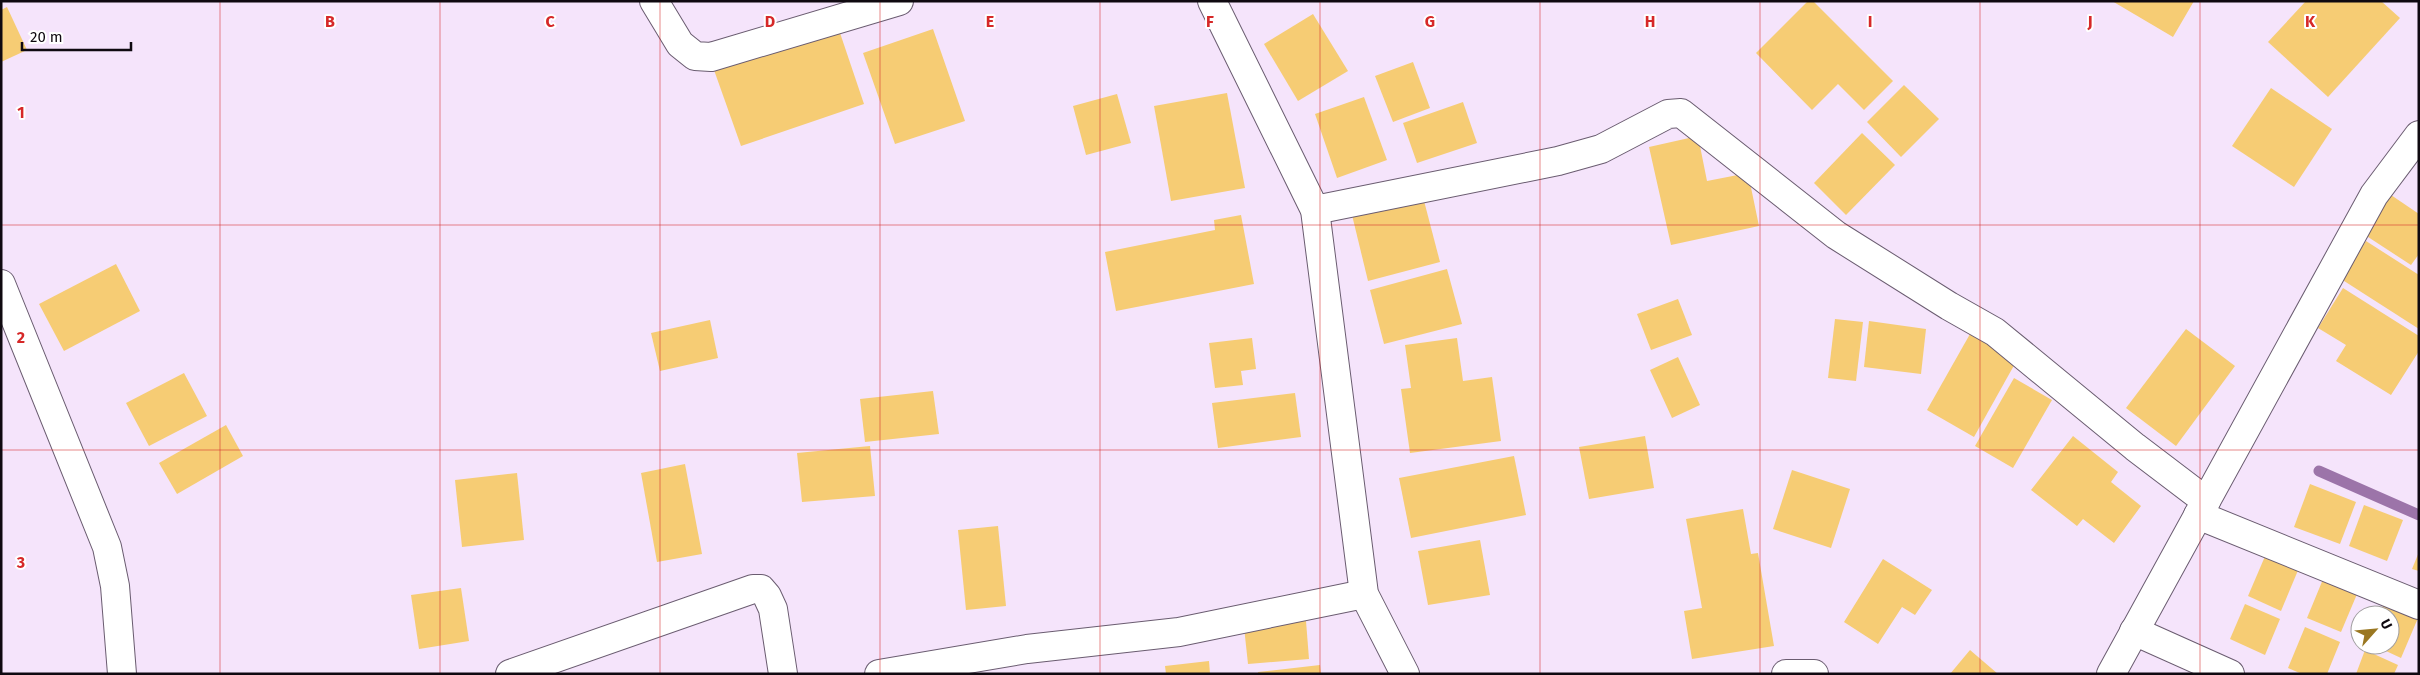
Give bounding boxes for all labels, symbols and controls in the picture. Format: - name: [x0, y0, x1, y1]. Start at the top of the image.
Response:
- text: B: [325, 12, 335, 31]
- text: C: [545, 12, 555, 31]
- text: D: [765, 12, 775, 31]
- text: E: [986, 12, 994, 31]
- text: F: [1206, 12, 1214, 31]
- text: G: [1425, 12, 1435, 31]
- text: H: [1645, 12, 1655, 31]
- text: I: [1868, 12, 1872, 31]
- text: J: [2086, 12, 2093, 31]
- text: K: [2305, 12, 2316, 31]
- scale bar: [22, 20, 131, 52]
- text: 20 m: [30, 28, 63, 46]
- text: 1: [17, 103, 25, 122]
- text: 2: [17, 328, 25, 347]
- text: 3: [16, 553, 25, 572]
- north arrow: [2350, 605, 2400, 655]
- text: U: [2376, 616, 2396, 632]

